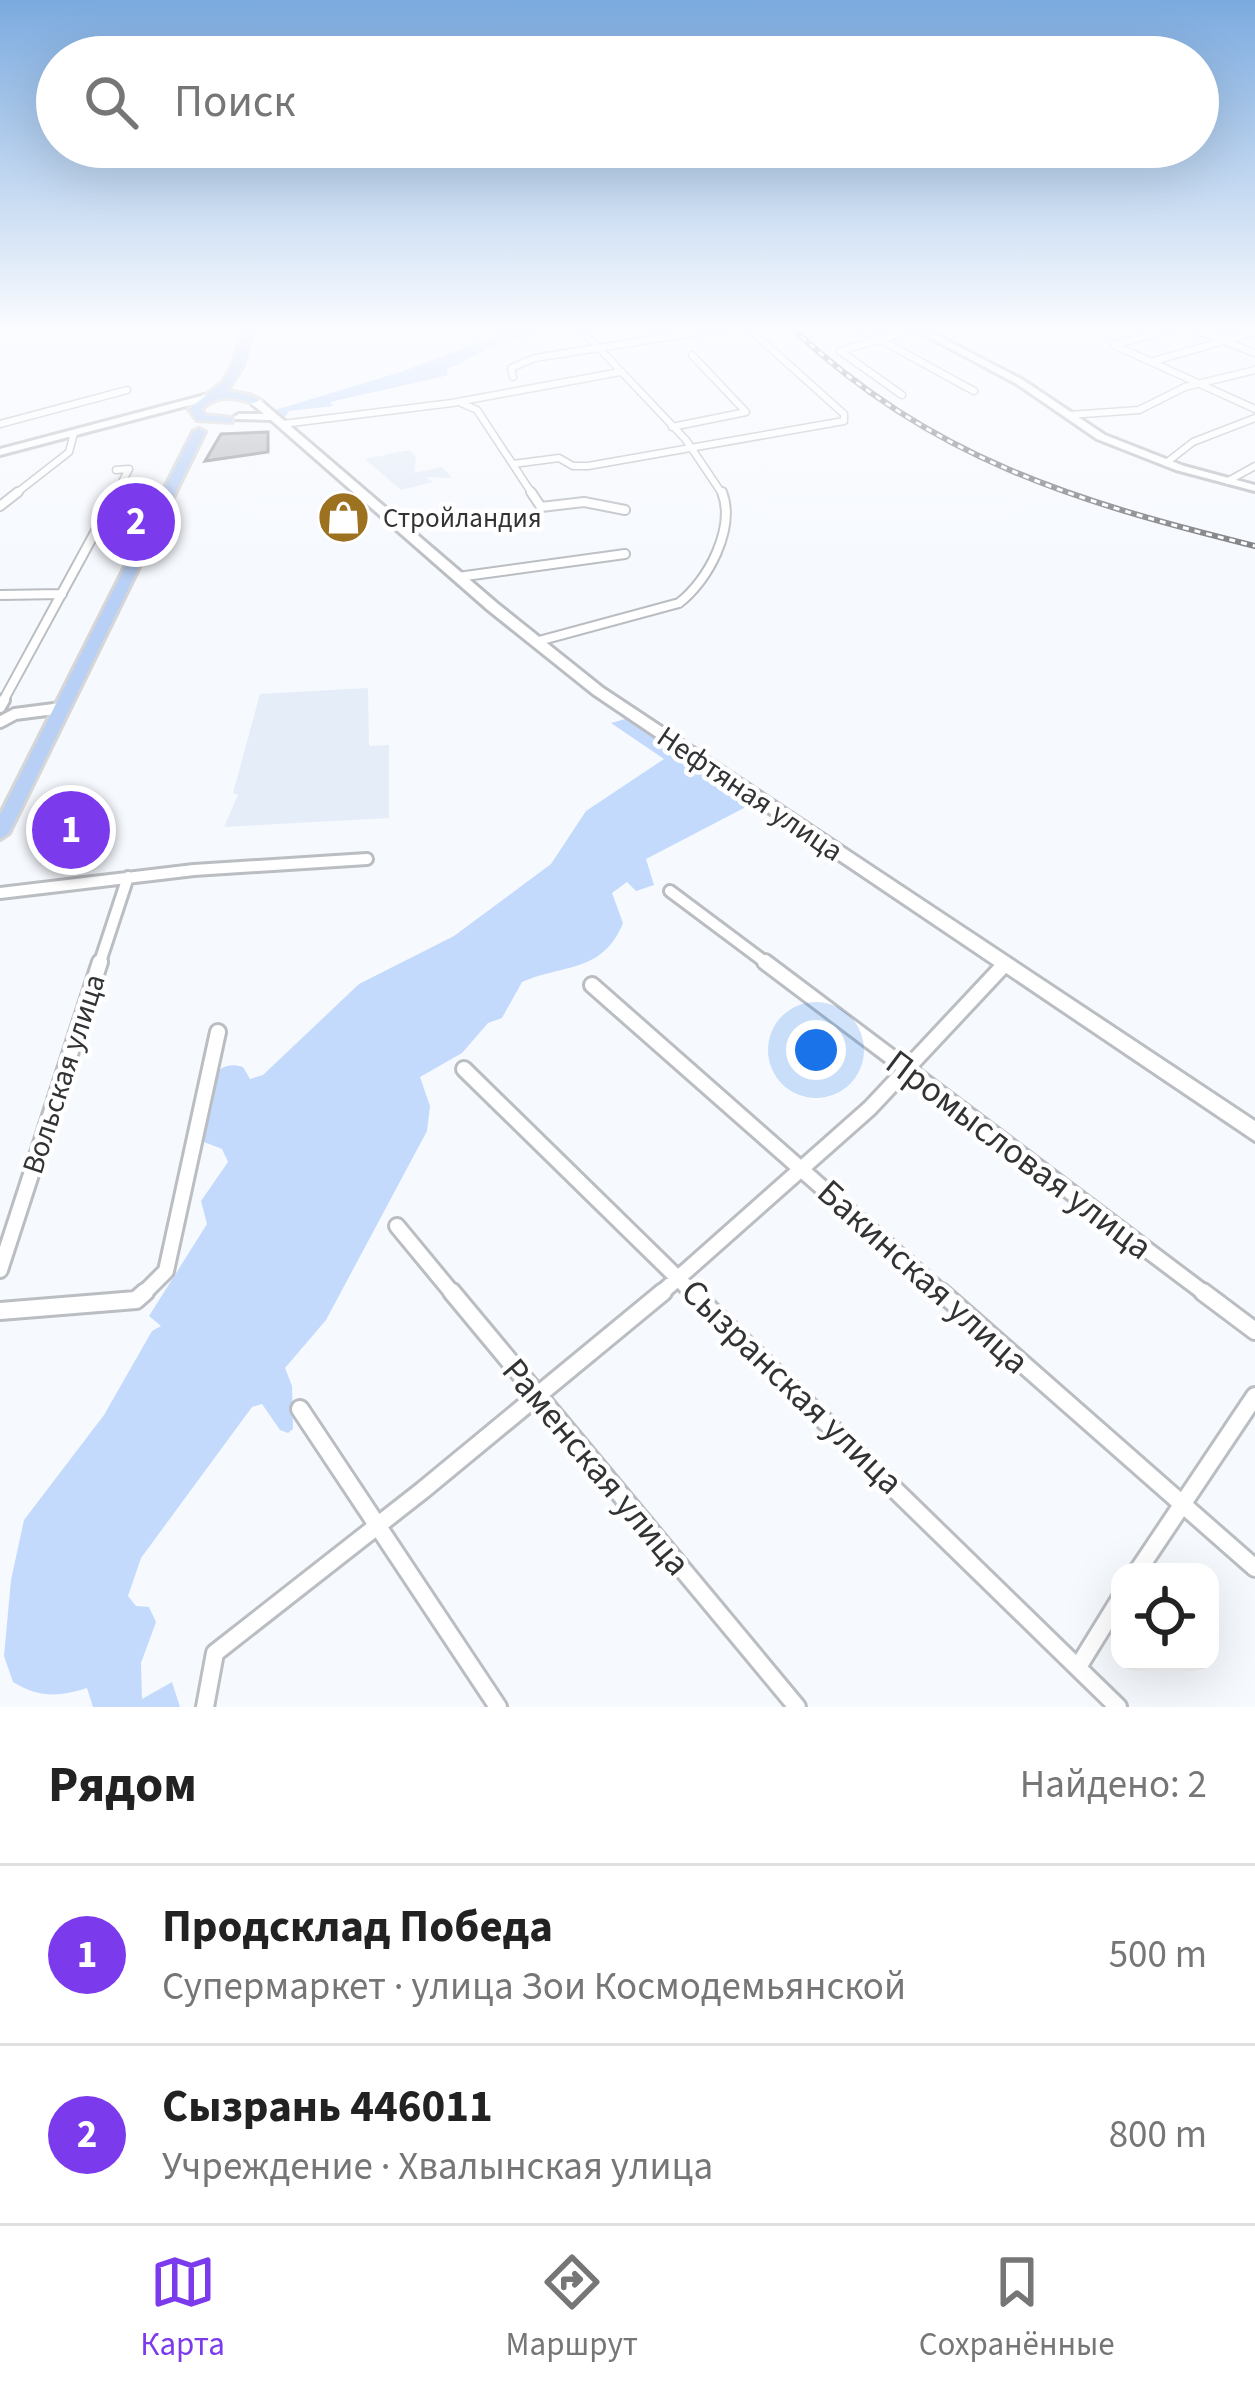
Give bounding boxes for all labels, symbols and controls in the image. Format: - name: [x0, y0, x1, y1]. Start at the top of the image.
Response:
- search box: [36, 36, 1219, 168]
- icon: search: [78, 69, 144, 135]
- text: Поиск: [174, 70, 296, 134]
- pin: 2: [97, 477, 175, 567]
- shop icon: Стройландия: [316, 490, 372, 546]
- place label: Стройландия: [383, 499, 542, 538]
- street label: Нефтяная улица: [648, 716, 852, 872]
- pin: 1: [32, 785, 110, 875]
- street label: Вольская улица: [11, 968, 117, 1180]
- your location: [786, 1020, 846, 1080]
- street label: Промысловая улица: [875, 1038, 1163, 1272]
- street label: Бакинская улица: [806, 1168, 1040, 1386]
- street label: Сызранская улица: [670, 1268, 914, 1506]
- street label: Раменская улица: [490, 1347, 702, 1587]
- map controls: [1111, 1563, 1219, 1671]
- button: locate: [1111, 1563, 1219, 1671]
- text: Рядом: [48, 1749, 197, 1821]
- text: Найдено: 2: [1020, 1757, 1207, 1813]
- text: Продсклад Победа: [162, 1895, 553, 1959]
- text: 1: [77, 1927, 97, 1983]
- text: 500 m: [1109, 1927, 1207, 1983]
- text: Супермаркет · улица Зои Космодемьянской: [162, 1959, 906, 2015]
- text: Сызрань 446011: [162, 2075, 493, 2139]
- text: 2: [77, 2107, 97, 2163]
- text: 800 m: [1109, 2107, 1207, 2163]
- text: Учреждение · Хвалынская улица: [162, 2139, 713, 2195]
- tab: Карта: [140, 2249, 225, 2368]
- tab: Маршрут: [506, 2249, 638, 2368]
- tab: Сохранённые: [919, 2249, 1115, 2368]

